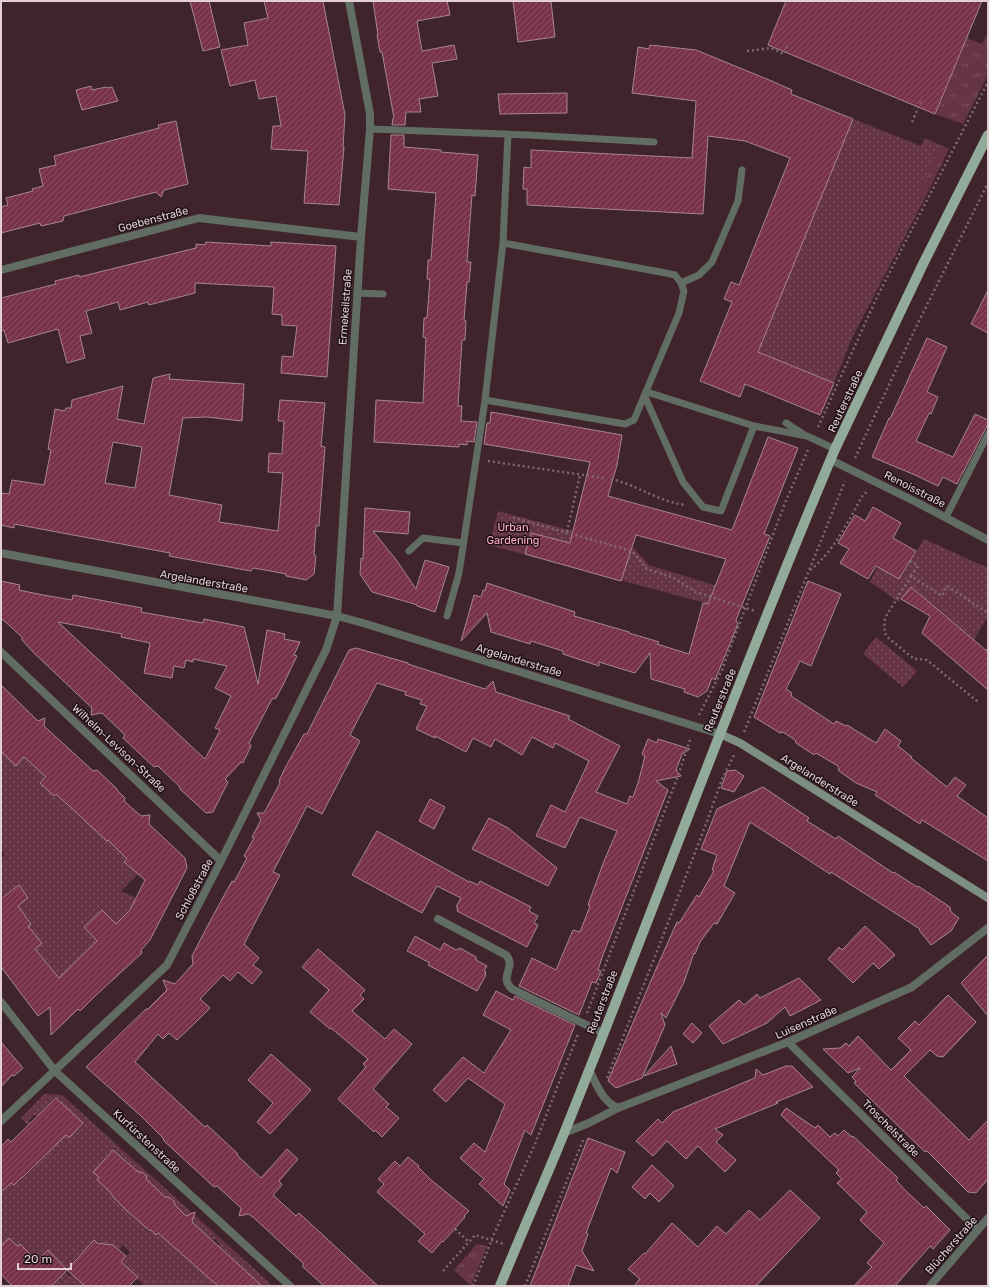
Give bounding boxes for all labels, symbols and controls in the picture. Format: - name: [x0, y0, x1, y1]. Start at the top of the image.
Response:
- street label: Goebenstraße: [117, 204, 190, 235]
- street label: Ermekeilstraße: [336, 268, 355, 346]
- street label: Reuterstraße: [825, 368, 866, 434]
- street label: Renoisstraße: [882, 468, 948, 511]
- park label: Urban Gardening: [487, 521, 539, 547]
- street label: Argelanderstraße: [159, 567, 249, 596]
- street label: Argelanderstraße: [474, 641, 563, 680]
- street label: Reuterstraße: [702, 667, 739, 734]
- street label: Wilhelm-Levison-Straße: [69, 702, 168, 795]
- street label: Argelanderstraße: [778, 751, 861, 810]
- street label: Schloßstraße: [173, 856, 216, 922]
- street label: Reuterstraße: [584, 968, 621, 1036]
- street label: Luisenstraße: [773, 1003, 839, 1042]
- street label: Troschelstraße: [859, 1097, 922, 1160]
- street label: Kurfürstenstraße: [110, 1107, 183, 1176]
- street label: Blücherstraße: [923, 1214, 980, 1277]
- scale bar: [18, 1245, 71, 1271]
- text: 20 m: [24, 1252, 52, 1266]

